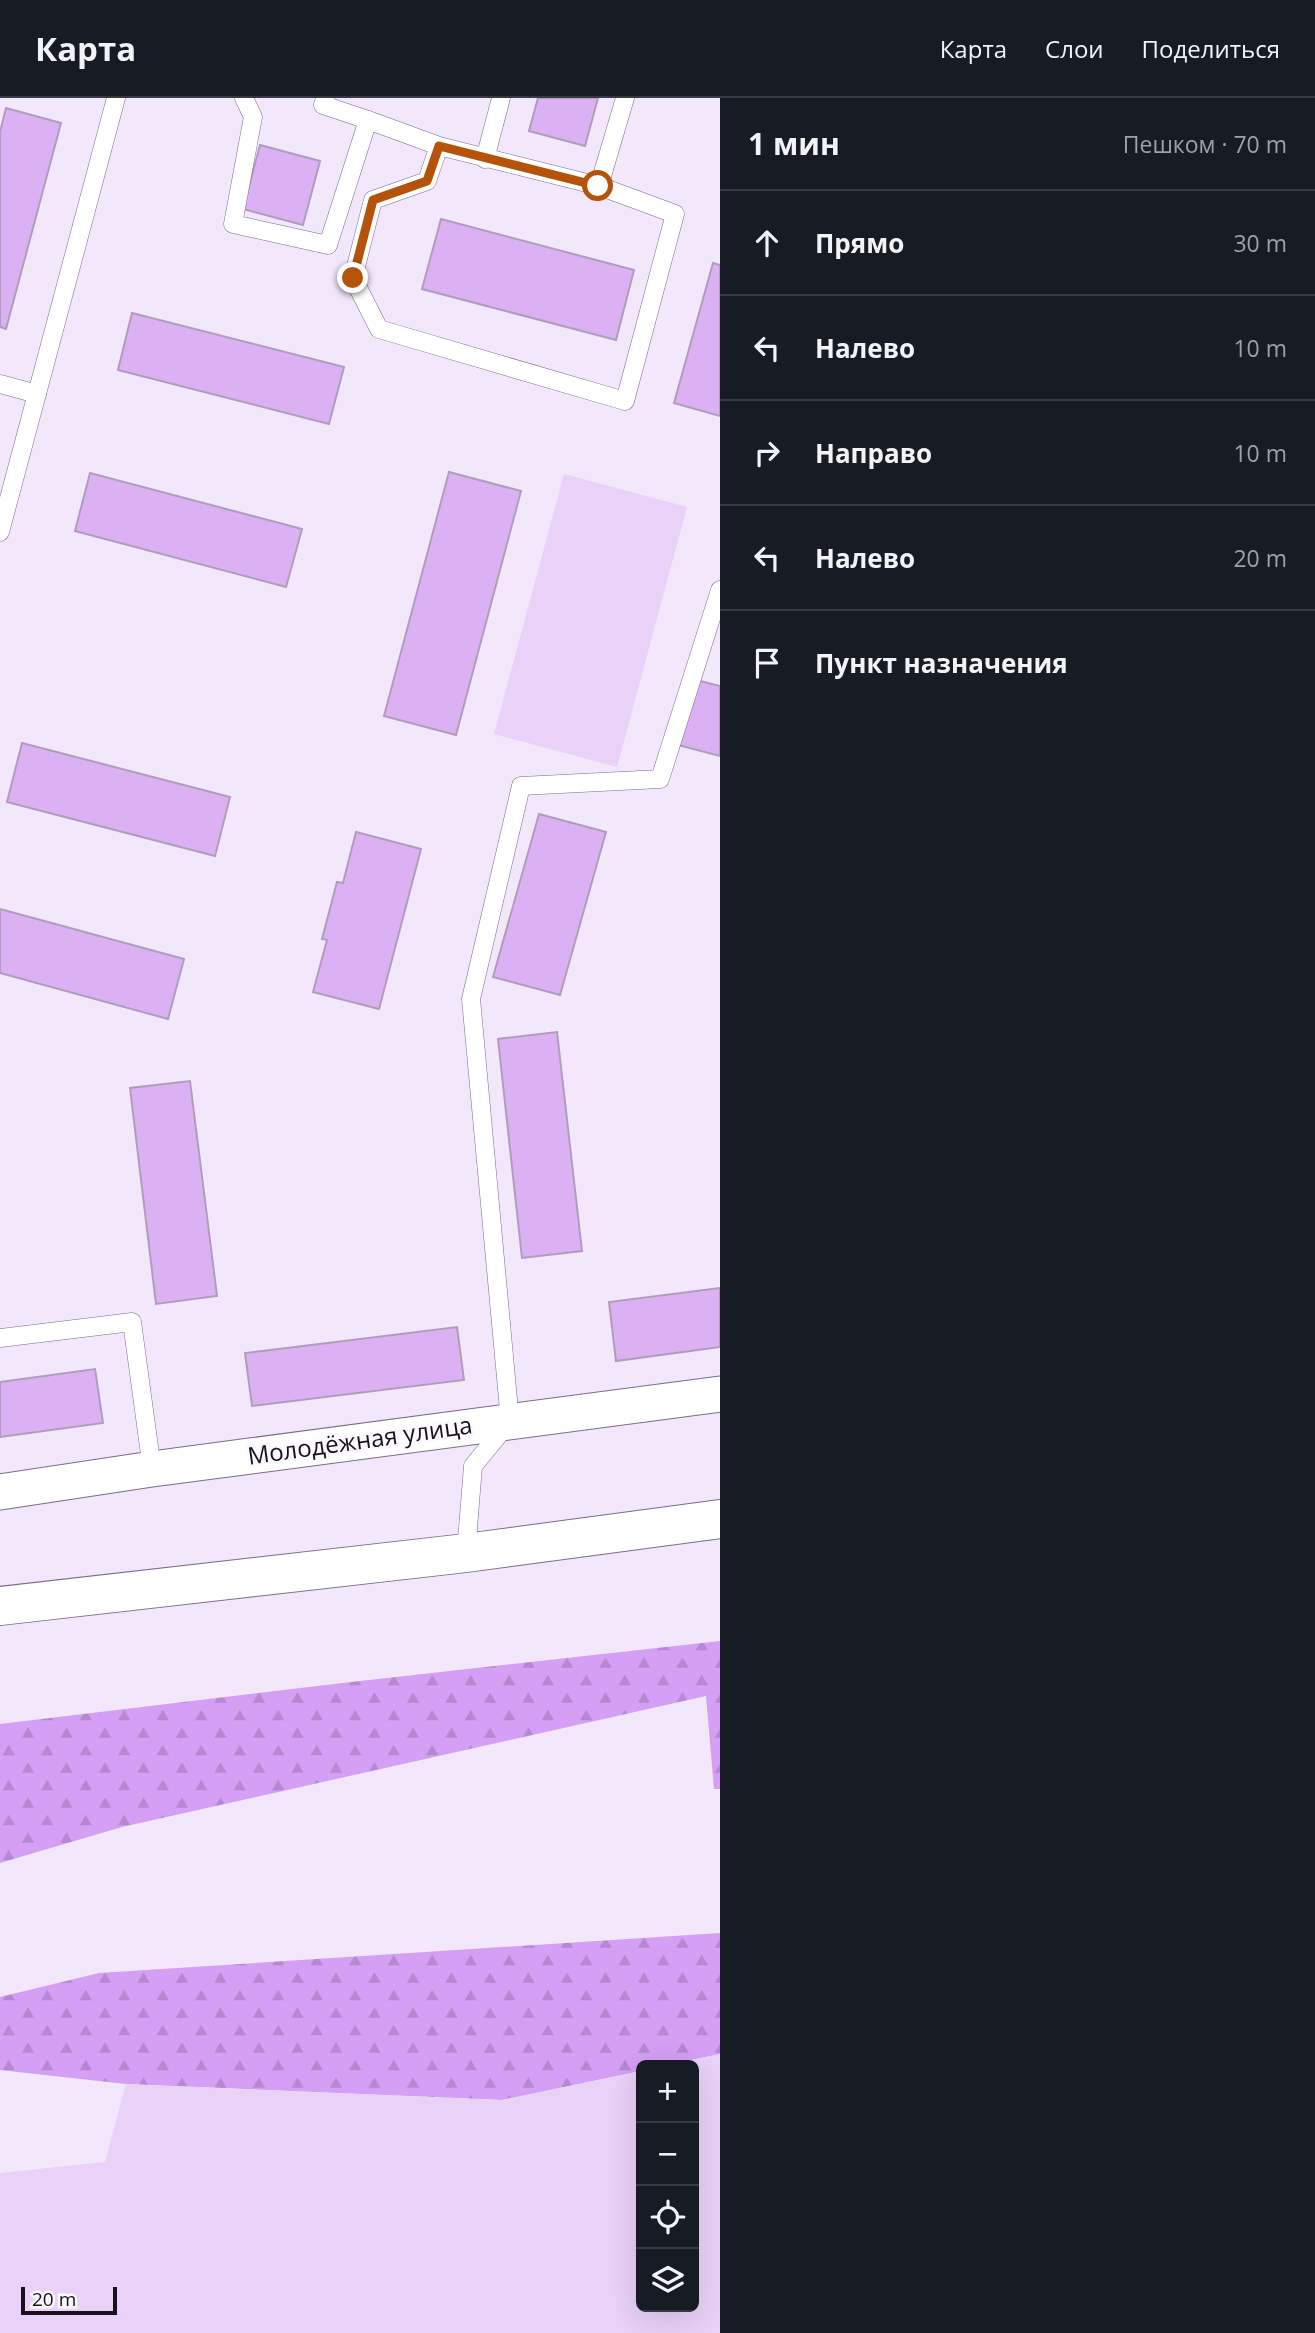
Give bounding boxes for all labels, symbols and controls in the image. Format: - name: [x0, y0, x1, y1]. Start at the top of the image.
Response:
- text: Карта: [35, 26, 136, 71]
- text: Карта: [940, 32, 1007, 65]
- text: Слои: [1045, 32, 1104, 65]
- text: Поделиться: [1142, 32, 1280, 65]
- text: 1 мин: [748, 123, 840, 164]
- text: Пешком · 70 m: [1123, 128, 1287, 160]
- route start: [582, 170, 613, 201]
- icon: ahead: [748, 224, 786, 262]
- text: Прямо: [815, 225, 904, 261]
- text: 30 m: [1233, 227, 1287, 259]
- route end: [337, 262, 368, 293]
- icon: left: [748, 329, 786, 367]
- text: Налево: [815, 330, 915, 366]
- text: 10 m: [1233, 332, 1287, 364]
- icon: right: [748, 434, 786, 472]
- text: Направо: [815, 435, 932, 471]
- text: 10 m: [1233, 437, 1287, 469]
- icon: left: [748, 539, 786, 577]
- text: Налево: [815, 540, 915, 576]
- text: 20 m: [1233, 542, 1287, 574]
- icon: arrive: [748, 644, 786, 682]
- text: Пункт назначения: [815, 645, 1068, 681]
- street label: Молодёжная улица: [245, 1407, 474, 1472]
- map controls: [636, 2060, 699, 2312]
- button: +: [636, 2060, 699, 2123]
- button: −: [636, 2123, 699, 2186]
- button: locate: [636, 2186, 699, 2249]
- button: layers: [636, 2249, 699, 2312]
- scale bar: [21, 2284, 117, 2316]
- text: 20 m: [32, 2286, 76, 2312]

